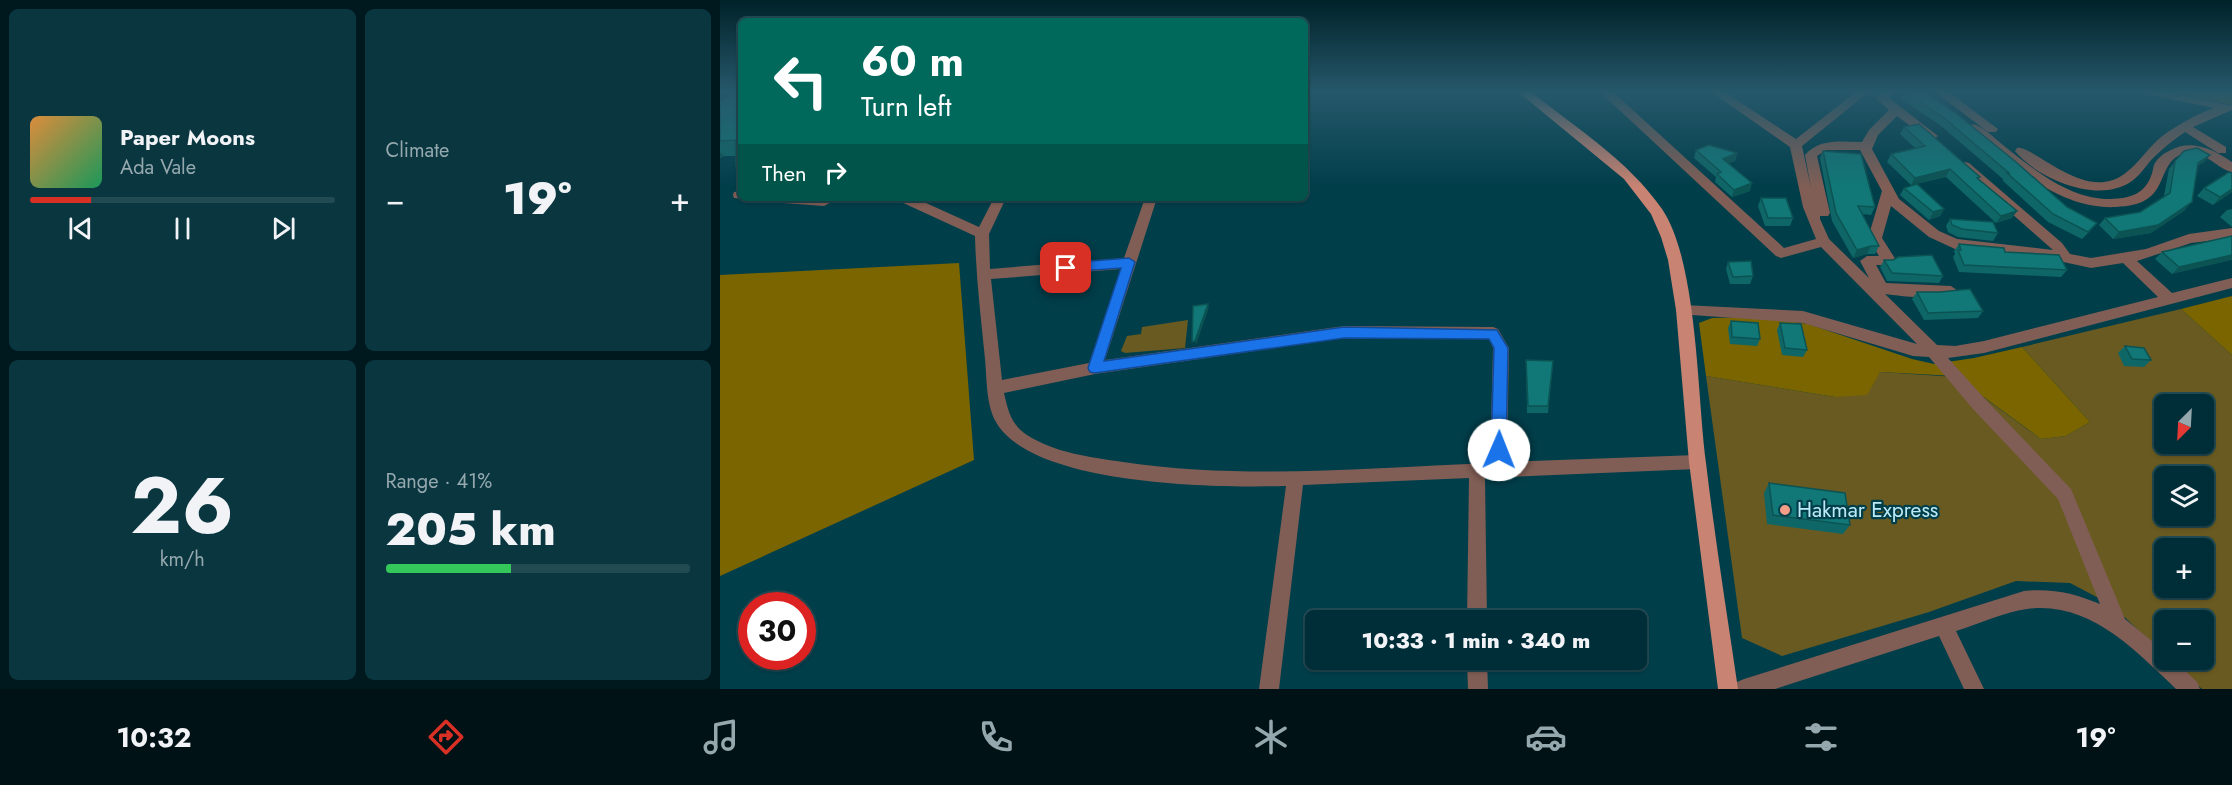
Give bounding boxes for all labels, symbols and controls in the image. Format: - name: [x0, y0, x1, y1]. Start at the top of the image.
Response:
- text: 60 m: [861, 31, 964, 92]
- icon: left: [762, 42, 840, 120]
- text: Turn left: [861, 87, 951, 126]
- text: Paper Moons: [120, 121, 255, 153]
- text: Climate: [386, 136, 449, 165]
- text: Ada Vale: [120, 153, 196, 182]
- icon: right: [819, 156, 852, 189]
- text: Then: [762, 157, 807, 189]
- text: 19°: [503, 166, 572, 231]
- text: −: [386, 176, 405, 223]
- text: +: [670, 176, 690, 223]
- icon: previous: [64, 212, 97, 245]
- icon: pause: [166, 212, 199, 245]
- icon: next: [267, 212, 300, 245]
- pin: [1040, 242, 1091, 293]
- icon: arrive: [1049, 251, 1082, 284]
- north arrow: [2154, 394, 2214, 454]
- map controls: [2154, 394, 2214, 670]
- position arrow: [1467, 418, 1531, 482]
- text: 26: [131, 450, 234, 562]
- button: layers: [2154, 466, 2214, 526]
- text: Range · 41%: [386, 467, 492, 496]
- place label: Hakmar Express: [1797, 495, 1938, 525]
- text: 205 km: [386, 497, 556, 562]
- marker: Hakmar Express: [1778, 503, 1792, 517]
- button: +: [2154, 538, 2214, 598]
- text: km/h: [160, 545, 205, 574]
- speed limit sign: 30: [738, 592, 816, 670]
- button: −: [2154, 610, 2214, 670]
- text: 10:33 · 1 min · 340 m: [1362, 624, 1590, 656]
- icon: directions: [425, 716, 467, 758]
- icon: music: [700, 716, 742, 758]
- icon: phone: [975, 716, 1017, 758]
- icon: climate: [1250, 716, 1292, 758]
- icon: car: [1525, 716, 1567, 758]
- icon: filters: [1800, 716, 1842, 758]
- text: 10:32: [117, 718, 191, 757]
- text: 19°: [2076, 718, 2115, 757]

